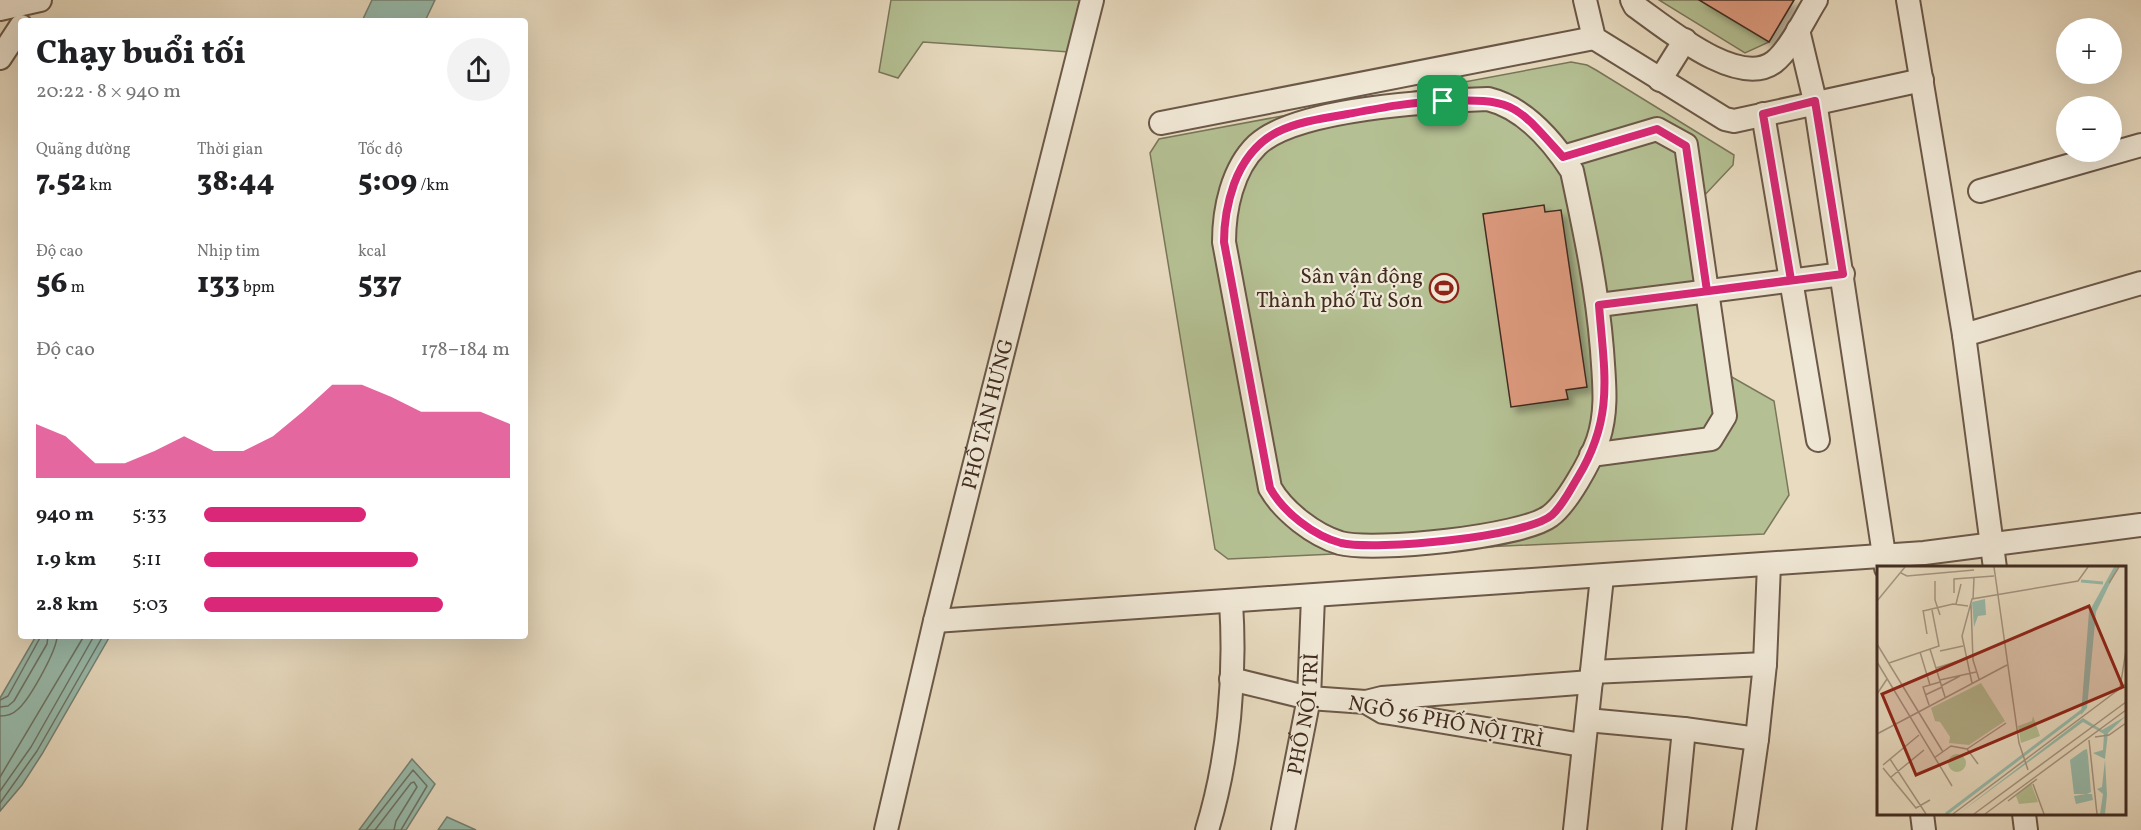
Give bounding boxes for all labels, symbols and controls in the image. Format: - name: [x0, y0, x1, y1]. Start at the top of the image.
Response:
- map controls: [2056, 18, 2122, 162]
- button: +: [2056, 18, 2122, 84]
- text: Chạy buổi tối: [36, 32, 246, 78]
- button: share: [447, 38, 510, 101]
- pin: [1417, 75, 1468, 126]
- text: 20:22 · 8 × 940 m: [36, 78, 181, 106]
- icon: arrive: [1426, 84, 1459, 117]
- button: −: [2056, 96, 2122, 162]
- text: Quãng đường: [36, 139, 131, 161]
- text: Thời gian: [197, 139, 263, 161]
- text: Tốc độ: [358, 139, 403, 161]
- text: 7.52: [36, 161, 86, 203]
- text: 38:44: [197, 161, 275, 203]
- text: 5:09: [358, 161, 417, 203]
- text: km: [86, 175, 112, 197]
- text: /km: [417, 175, 449, 197]
- text: Độ cao: [36, 241, 83, 263]
- text: Nhịp tim: [197, 241, 260, 263]
- text: kcal: [358, 241, 386, 263]
- text: 56: [36, 263, 67, 305]
- text: 133: [197, 263, 240, 305]
- text: 537: [358, 263, 402, 305]
- place label: Sân vận động Thành phố Từ Sơn: [1256, 263, 1423, 316]
- sports icon: Sân vận động Thành phố Từ Sơn: [1428, 272, 1460, 304]
- text: m: [67, 277, 85, 299]
- text: bpm: [240, 277, 275, 299]
- text: Độ cao: [36, 336, 95, 364]
- text: 178–184 m: [421, 336, 510, 364]
- street label: PHỐ TÂN HƯNG: [956, 336, 1022, 493]
- text: 940 m: [36, 501, 94, 529]
- text: 5:33: [132, 501, 167, 529]
- text: 1.9 km: [36, 546, 96, 574]
- text: 5:11: [132, 546, 162, 574]
- inset map: [1877, 566, 2126, 815]
- text: 2.8 km: [36, 591, 98, 619]
- text: 5:03: [132, 591, 168, 619]
- street label: PHỐ NỘI TRÌ: [1281, 652, 1327, 778]
- street label: NGÕ 56 PHỐ NỘI TRÌ: [1346, 687, 1546, 756]

